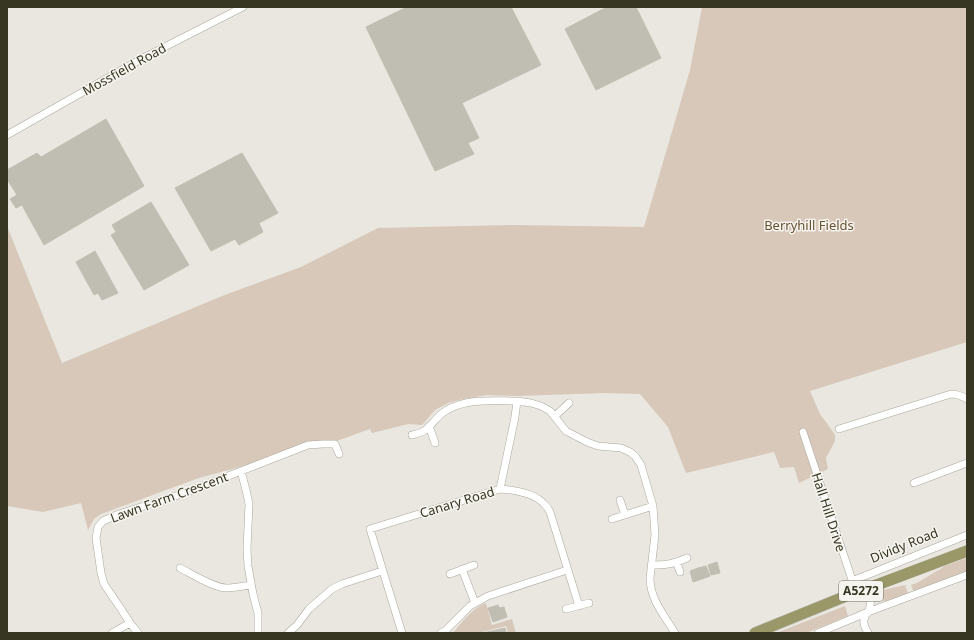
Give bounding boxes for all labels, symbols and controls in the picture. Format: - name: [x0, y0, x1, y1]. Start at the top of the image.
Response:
- street label: Mossfield Road: [79, 39, 169, 99]
- park label: Berryhill Fields: [764, 216, 854, 234]
- street label: Lawn Farm Crescent: [108, 467, 231, 527]
- street label: Hall Hill Drive: [808, 470, 850, 554]
- street label: Canary Road: [417, 482, 497, 522]
- street label: Dividy Road: [867, 523, 941, 567]
- road number: A5272: [839, 581, 883, 601]

